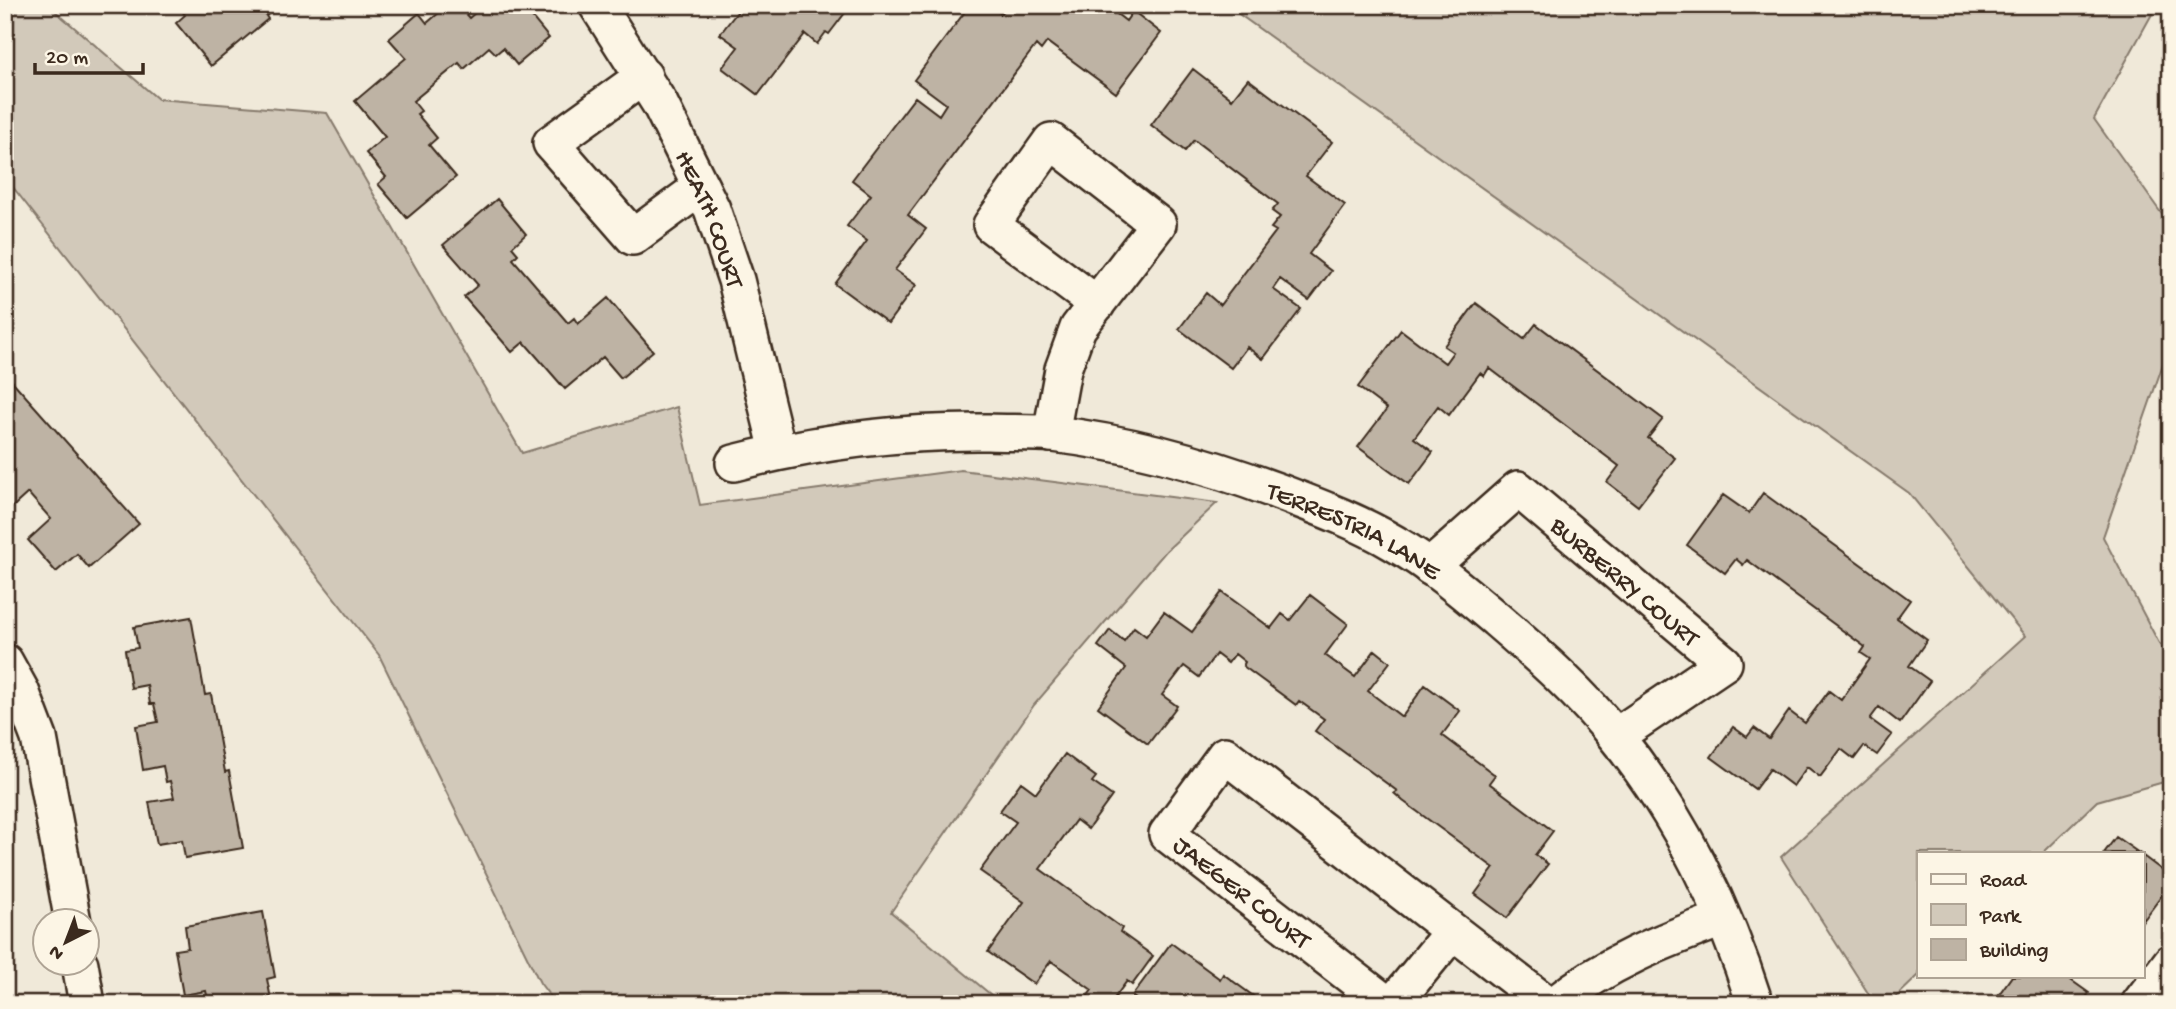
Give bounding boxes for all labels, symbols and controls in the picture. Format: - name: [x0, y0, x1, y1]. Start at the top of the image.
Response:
- scale bar: [35, 32, 144, 76]
- text: 20 m: [46, 47, 88, 72]
- street label: HEATH COURT: [665, 146, 748, 292]
- street label: TERRESTRIA LANE: [1260, 477, 1446, 589]
- street label: BURBERRY COURT: [1542, 511, 1705, 656]
- street label: JAEGER COURT: [1165, 831, 1316, 958]
- legend: [1917, 852, 2144, 978]
- text: Road: [1980, 870, 2028, 895]
- text: Park: [1979, 906, 2023, 931]
- north arrow: [32, 908, 102, 978]
- text: N: [45, 939, 69, 965]
- text: Building: [1979, 940, 2049, 965]

